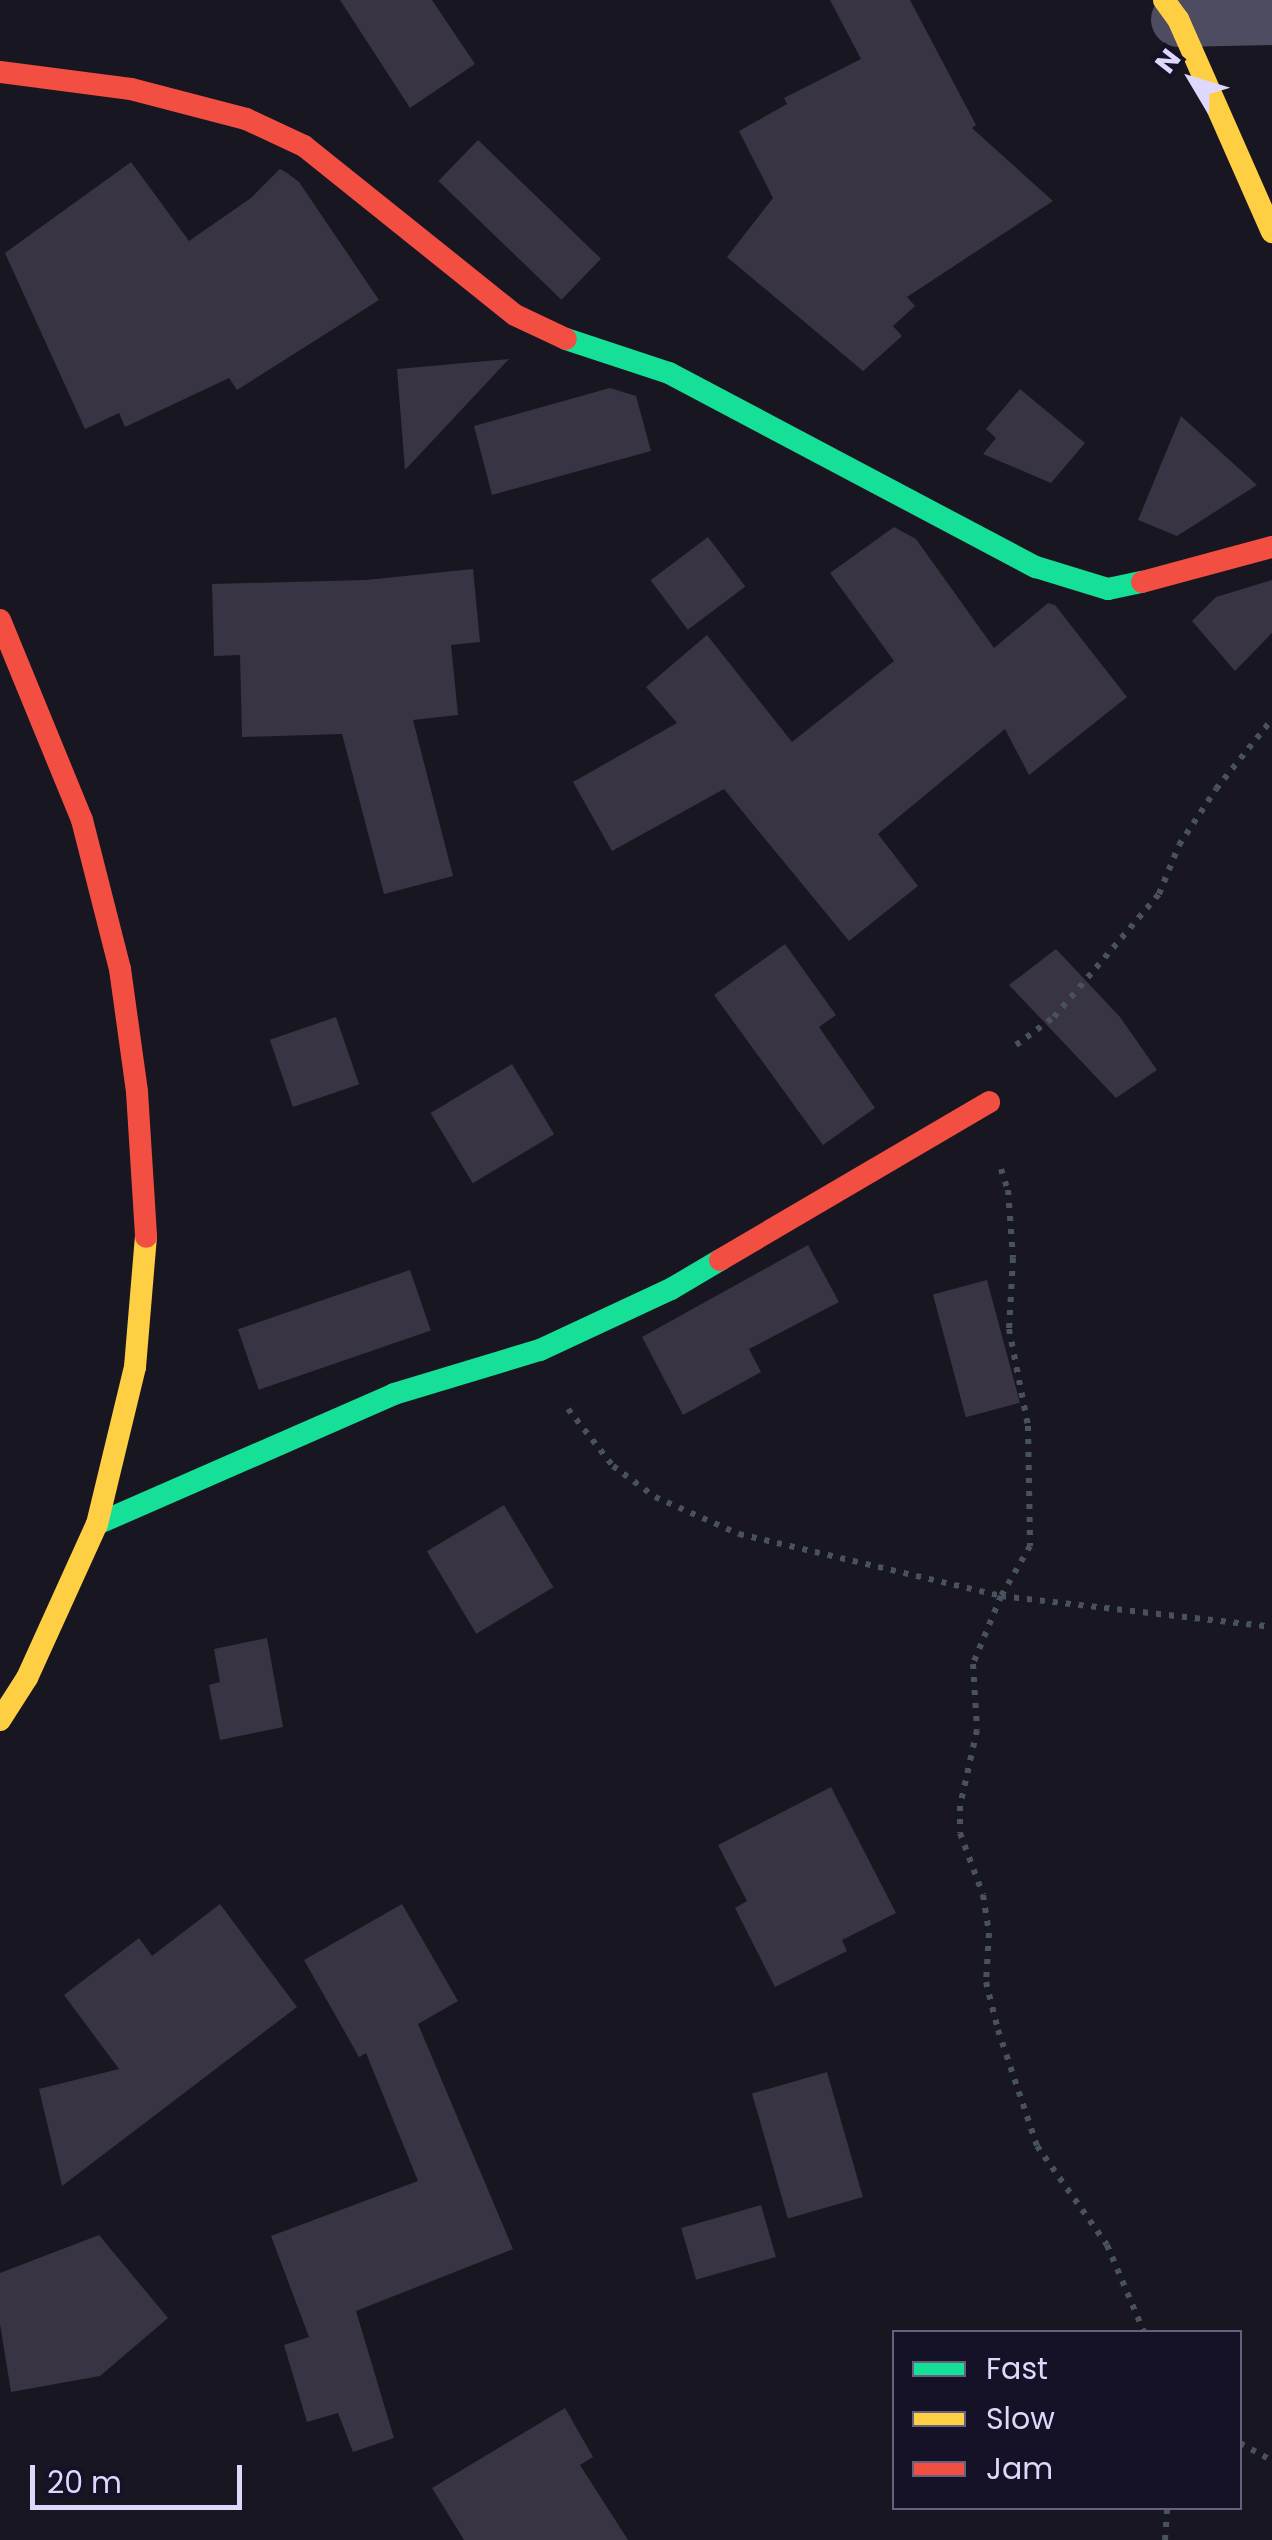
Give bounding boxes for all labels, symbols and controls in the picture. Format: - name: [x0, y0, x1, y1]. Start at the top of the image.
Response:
- north arrow: [1142, 30, 1242, 130]
- text: N: [1146, 41, 1190, 82]
- legend: [892, 2330, 1242, 2510]
- text: Fast: [986, 2347, 1048, 2390]
- text: Slow: [986, 2397, 1055, 2440]
- scale bar: [35, 2445, 248, 2507]
- text: Jam: [986, 2447, 1053, 2490]
- text: 20 m: [47, 2461, 122, 2504]

